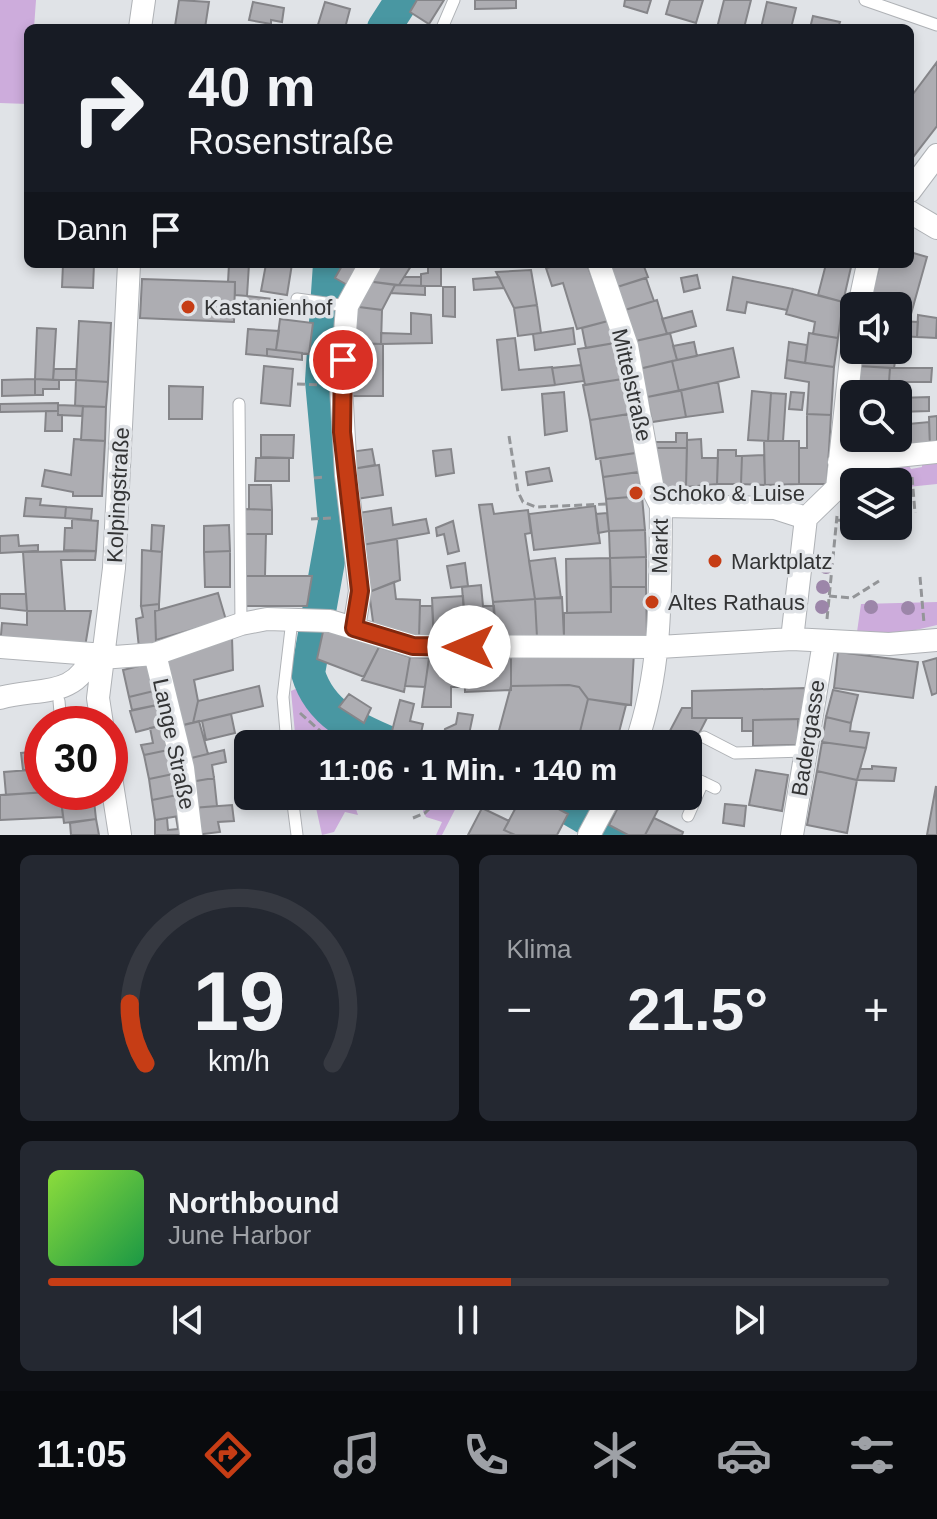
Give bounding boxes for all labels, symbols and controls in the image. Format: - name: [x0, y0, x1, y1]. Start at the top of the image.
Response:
- text: 40 m: [188, 55, 316, 118]
- icon: right: [56, 56, 160, 160]
- text: Rosenstraße: [188, 121, 394, 162]
- icon: arrive: [144, 208, 188, 252]
- text: Dann: [56, 213, 128, 246]
- map controls: [840, 292, 912, 540]
- button: sound: [840, 292, 912, 364]
- place label: Kastanienhof: [204, 295, 333, 320]
- marker: Kastanienhof: [179, 298, 197, 316]
- pin: [309, 326, 377, 394]
- street label: Mittelstraße: [607, 326, 657, 444]
- icon: arrive: [321, 338, 365, 382]
- button: search: [840, 380, 912, 452]
- street label: Kolpingstraße: [102, 427, 134, 563]
- button: layers: [840, 468, 912, 540]
- place label: Schoko & Luise: [652, 481, 805, 506]
- marker: Schoko & Luise: [627, 484, 645, 502]
- street label: Markt: [647, 518, 673, 574]
- place label: Marktplatz: [731, 549, 832, 574]
- marker: Marktplatz: [706, 552, 724, 570]
- place label: Altes Rathaus: [668, 590, 805, 615]
- marker: Altes Rathaus: [643, 593, 661, 611]
- position arrow: [427, 605, 511, 689]
- street label: Lange Straße: [148, 676, 200, 812]
- street label: Badergasse: [786, 678, 830, 798]
- speed limit sign: 30: [24, 706, 128, 810]
- text: 11:06 · 1 Min. · 140 m: [319, 753, 617, 786]
- text: Klima: [507, 934, 572, 964]
- text: 19: [193, 955, 286, 1048]
- text: 21.5°: [627, 976, 768, 1043]
- text: −: [507, 985, 532, 1034]
- text: +: [863, 985, 889, 1034]
- text: km/h: [208, 1045, 270, 1077]
- text: Northbound: [168, 1186, 340, 1219]
- text: June Harbor: [168, 1220, 311, 1250]
- icon: previous: [166, 1298, 210, 1342]
- icon: pause: [446, 1298, 490, 1342]
- icon: next: [727, 1298, 771, 1342]
- icon: directions: [200, 1427, 256, 1483]
- icon: music: [329, 1427, 385, 1483]
- icon: phone: [458, 1427, 514, 1483]
- icon: climate: [587, 1427, 643, 1483]
- icon: car: [716, 1427, 772, 1483]
- icon: filters: [844, 1427, 900, 1483]
- text: 11:05: [36, 1434, 127, 1475]

